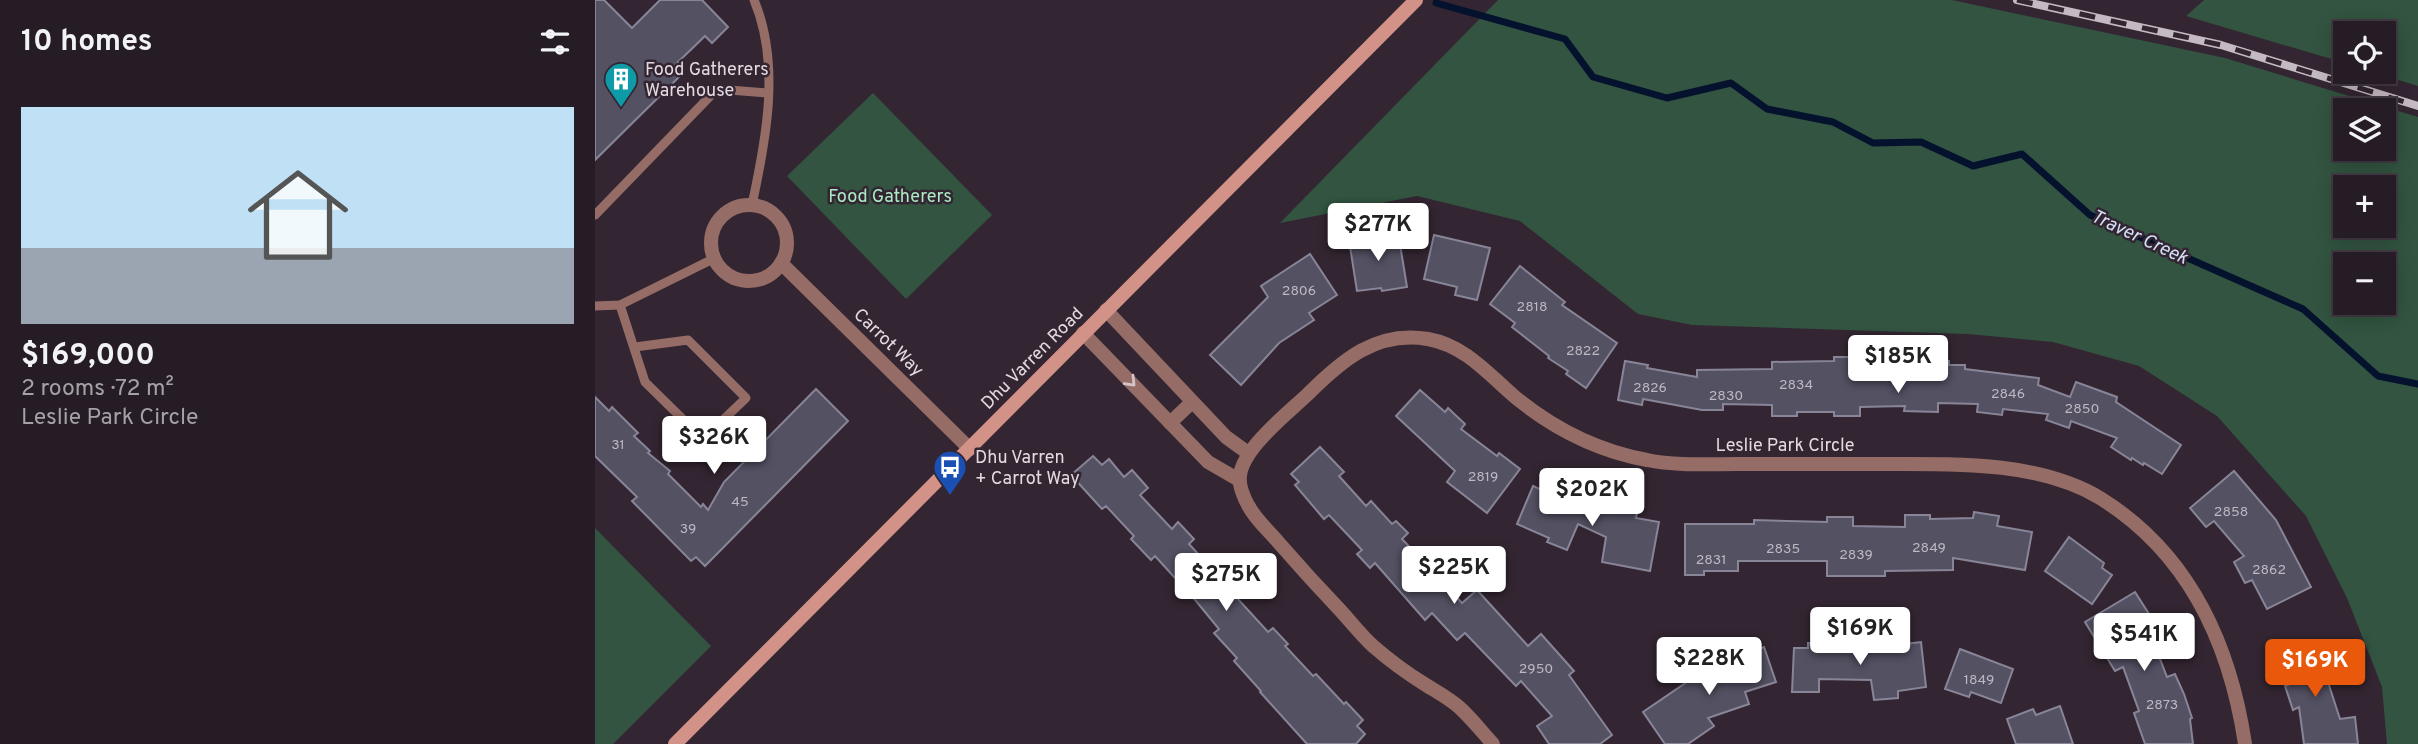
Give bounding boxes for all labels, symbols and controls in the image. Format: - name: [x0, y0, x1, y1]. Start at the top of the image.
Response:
- map controls: [2333, 21, 2396, 315]
- button: locate: [2333, 21, 2396, 84]
- icon: filters: [536, 23, 574, 61]
- text: 10 homes: [21, 24, 152, 61]
- place label: Food Gatherers Warehouse: [645, 59, 769, 103]
- building icon: Food Gatherers Warehouse: [602, 60, 640, 109]
- button: layers: [2333, 98, 2396, 161]
- icon: home: [235, 152, 361, 278]
- button: +: [2333, 175, 2396, 238]
- park label: Food Gatherers: [828, 186, 952, 209]
- pin: $277K: [1329, 204, 1427, 263]
- water label: Traver Creek: [2087, 205, 2192, 271]
- text: $277K: [1344, 211, 1412, 240]
- button: −: [2333, 252, 2396, 315]
- house number: 2806: [1282, 283, 1316, 300]
- house number: 2818: [1517, 299, 1547, 316]
- street label: Dhu Varren Road: [977, 303, 1089, 415]
- street label: Carrot Way: [848, 304, 928, 382]
- pin: $185K: [1849, 336, 1947, 395]
- text: $169,000: [21, 338, 155, 375]
- house number: 2822: [1566, 343, 1600, 360]
- text: $185K: [1864, 343, 1932, 372]
- one-way arrow: [1122, 374, 1135, 387]
- text: 2 rooms · 72 m²: [21, 375, 174, 404]
- house number: 2834: [1779, 377, 1813, 394]
- house number: 2826: [1633, 380, 1667, 397]
- house number: 2846: [1991, 386, 2025, 403]
- house number: 2830: [1709, 388, 1743, 405]
- house number: 2850: [2065, 401, 2099, 418]
- text: Leslie Park Circle: [21, 404, 198, 433]
- pin: $326K: [665, 416, 763, 476]
- text: $326K: [678, 424, 750, 453]
- street label: Leslie Park Circle: [1716, 435, 1854, 458]
- house number: 31: [611, 437, 625, 454]
- place label: Dhu Varren + Carrot Way: [975, 447, 1080, 491]
- bus stop icon: Dhu Varren + Carrot Way: [931, 448, 969, 497]
- pin: $202K: [1543, 468, 1641, 528]
- house number: 2819: [1468, 469, 1498, 486]
- text: $202K: [1555, 476, 1629, 505]
- house number: 45: [731, 494, 749, 511]
- house number: 2858: [2214, 504, 2248, 521]
- house number: 39: [680, 521, 696, 538]
- house number: 2849: [1912, 540, 1946, 557]
- house number: 2835: [1766, 541, 1800, 558]
- pin: $225K: [1405, 546, 1503, 606]
- house number: 2839: [1839, 547, 1873, 564]
- house number: 2831: [1696, 552, 1726, 569]
- pin: $275K: [1177, 554, 1275, 613]
- text: $225K: [1418, 554, 1490, 583]
- text: $275K: [1191, 561, 1261, 590]
- house number: 2862: [2252, 562, 2286, 579]
- pin: $169K: [1811, 608, 1909, 667]
- pin: $541K: [2095, 614, 2193, 673]
- text: $169K: [1826, 615, 1894, 644]
- text: $541K: [2110, 621, 2178, 650]
- pin: $228K: [1660, 638, 1758, 697]
- pin: $169K: [2266, 640, 2364, 699]
- text: $228K: [1673, 645, 1745, 674]
- text: $169K: [2281, 647, 2349, 676]
- house number: 2950: [1519, 661, 1553, 678]
- house number: 1849: [1964, 672, 1994, 689]
- house number: 2873: [2146, 697, 2178, 714]

